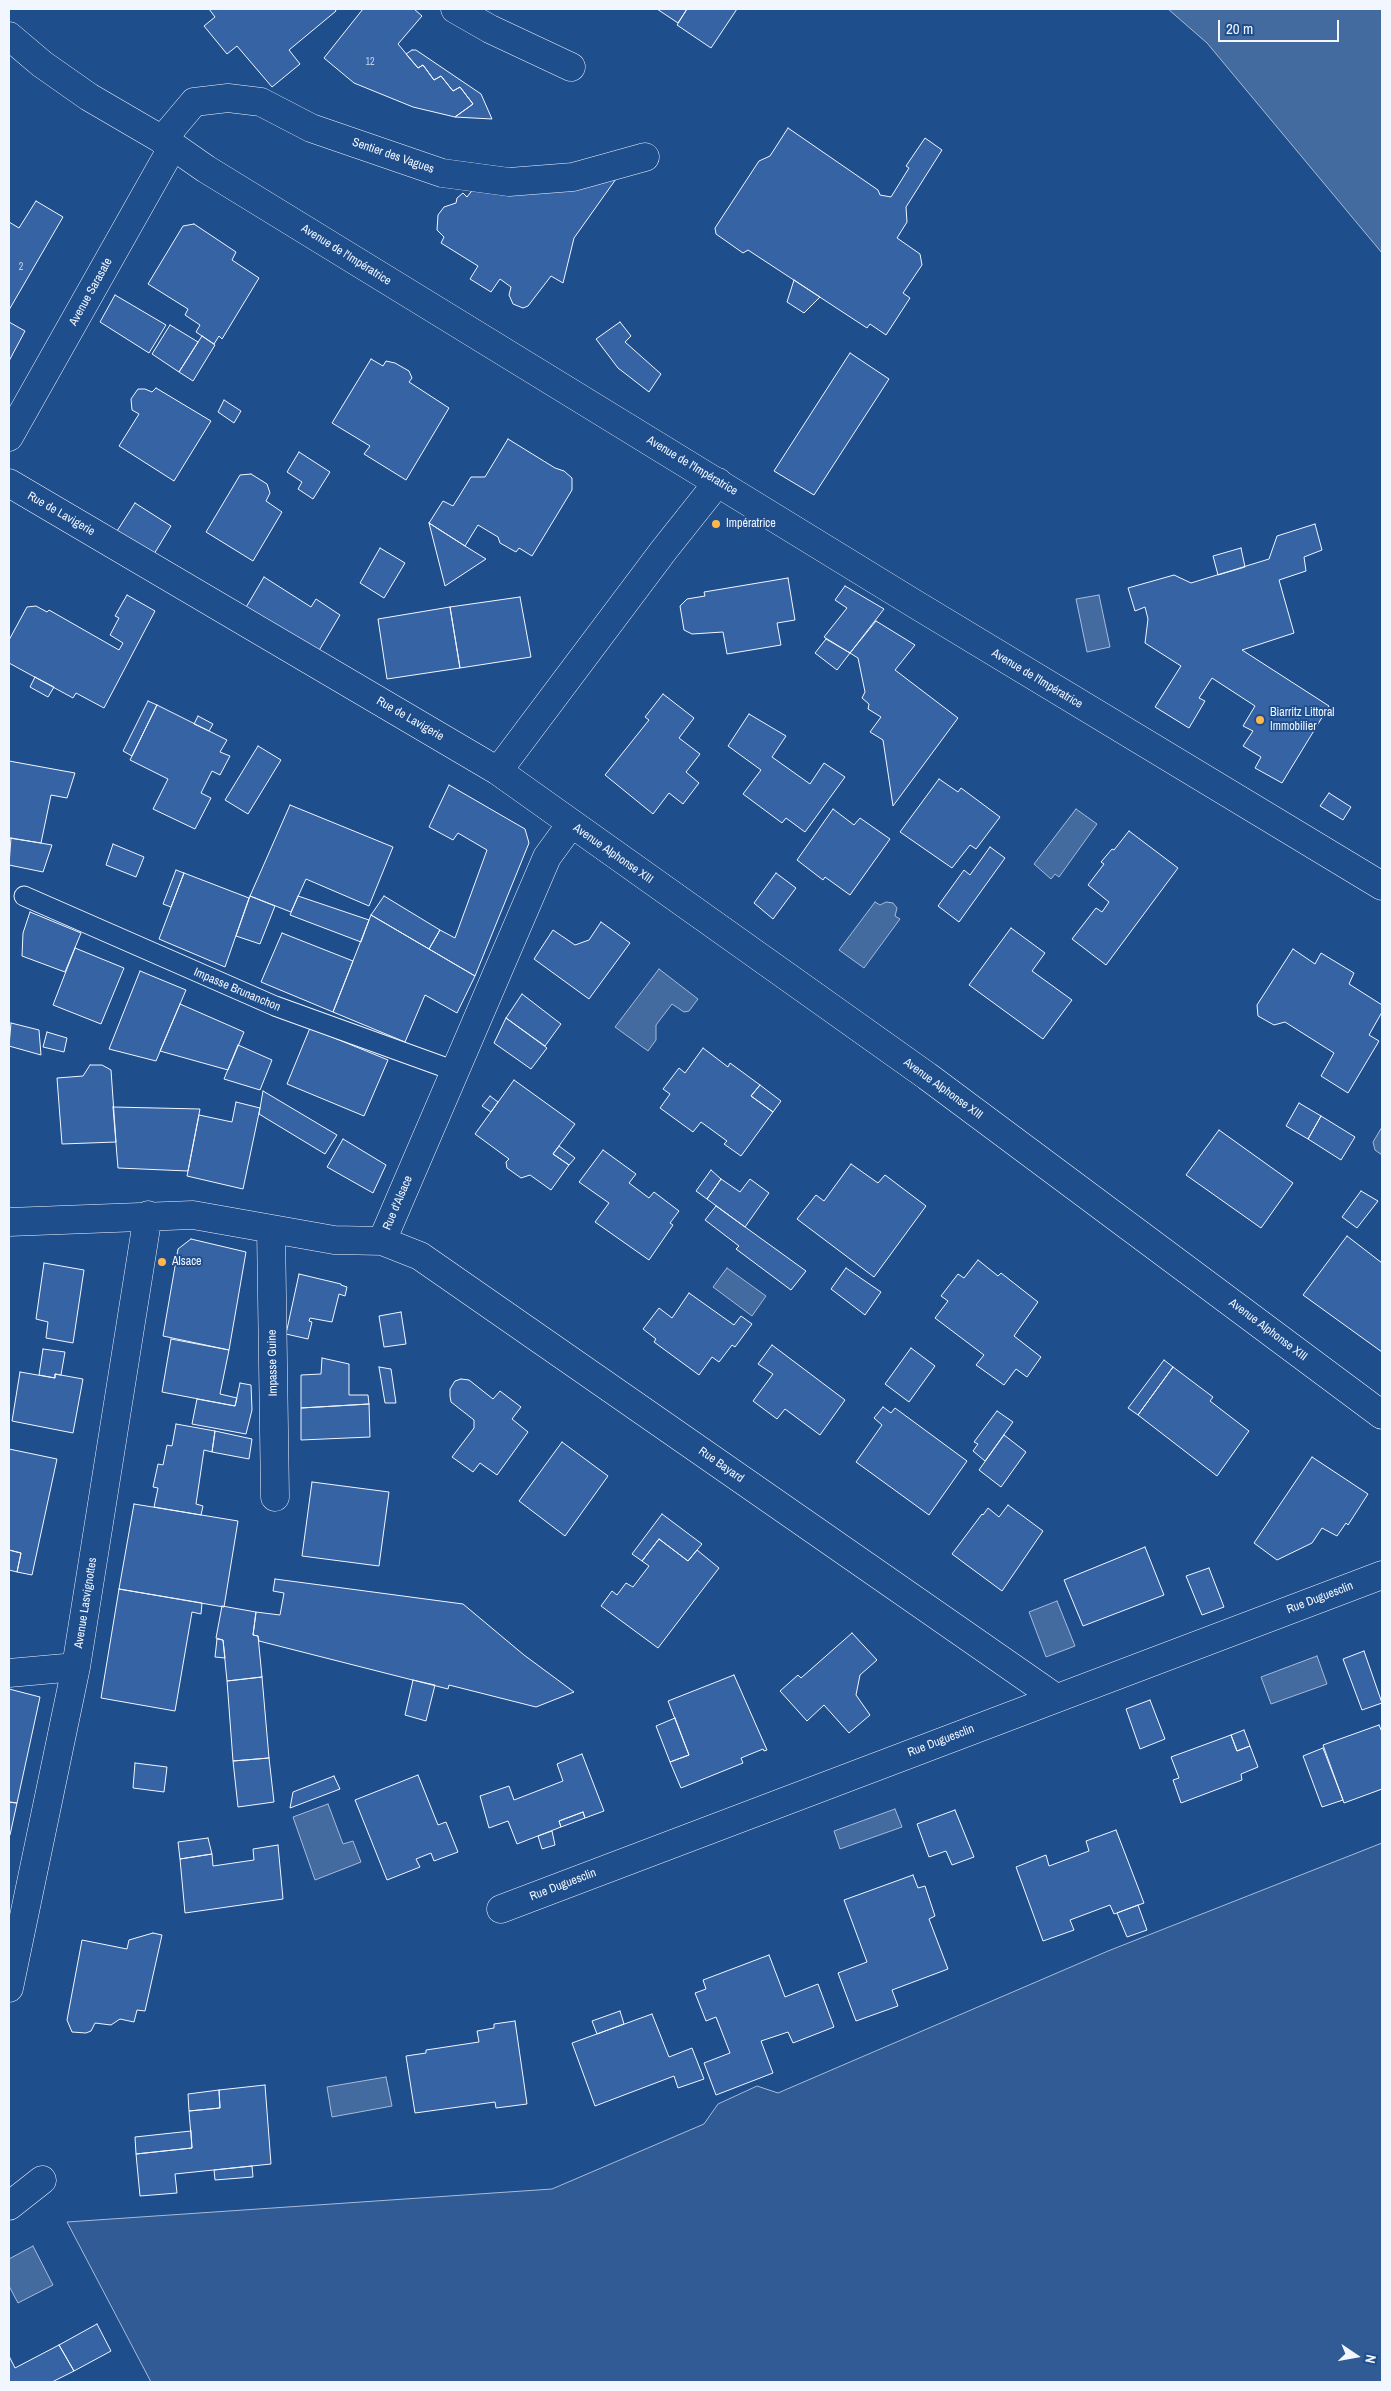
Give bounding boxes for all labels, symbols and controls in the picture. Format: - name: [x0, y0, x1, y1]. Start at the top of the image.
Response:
- scale bar: [1221, 10, 1342, 42]
- text: 20 m: [1226, 18, 1253, 39]
- house number: 12: [365, 56, 375, 68]
- street label: Sentier des Vagues: [350, 135, 436, 177]
- street label: Avenue de l'Impératrice: [298, 221, 394, 289]
- street label: Avenue Sarasate: [66, 256, 116, 328]
- house number: 2: [19, 261, 23, 273]
- street label: Avenue de l'Impératrice: [644, 433, 740, 499]
- street label: Rue de Lavigerie: [25, 489, 97, 539]
- place label: Impératrice: [726, 517, 776, 531]
- marker: Impératrice: [710, 518, 722, 530]
- street label: Avenue de l'Impératrice: [989, 646, 1085, 712]
- street label: Rue de Lavigerie: [374, 694, 446, 744]
- place label: Biarritz Littoral Immobilier: [1270, 706, 1335, 734]
- marker: Biarritz Littoral Immobilier: [1254, 714, 1266, 726]
- street label: Avenue Alphonse XIII: [570, 821, 656, 887]
- street label: Impasse Brunanchon: [191, 965, 283, 1015]
- street label: Avenue Alphonse XIII: [901, 1055, 985, 1123]
- street label: Rue d'Alsace: [380, 1174, 416, 1232]
- place label: Alsace: [172, 1255, 202, 1269]
- marker: Alsace: [156, 1256, 168, 1268]
- street label: Avenue Alphonse XIII: [1226, 1296, 1310, 1364]
- street label: Impasse Guine: [265, 1330, 281, 1396]
- street label: Rue Bayard: [696, 1444, 746, 1486]
- street label: Avenue Lasvignottes: [72, 1557, 100, 1649]
- street label: Rue Duguesclin: [1285, 1579, 1355, 1617]
- street label: Rue Duguesclin: [906, 1722, 976, 1760]
- street label: Rue Duguesclin: [528, 1866, 598, 1904]
- north arrow: [1331, 2331, 1381, 2381]
- text: N: [1361, 2353, 1380, 2365]

